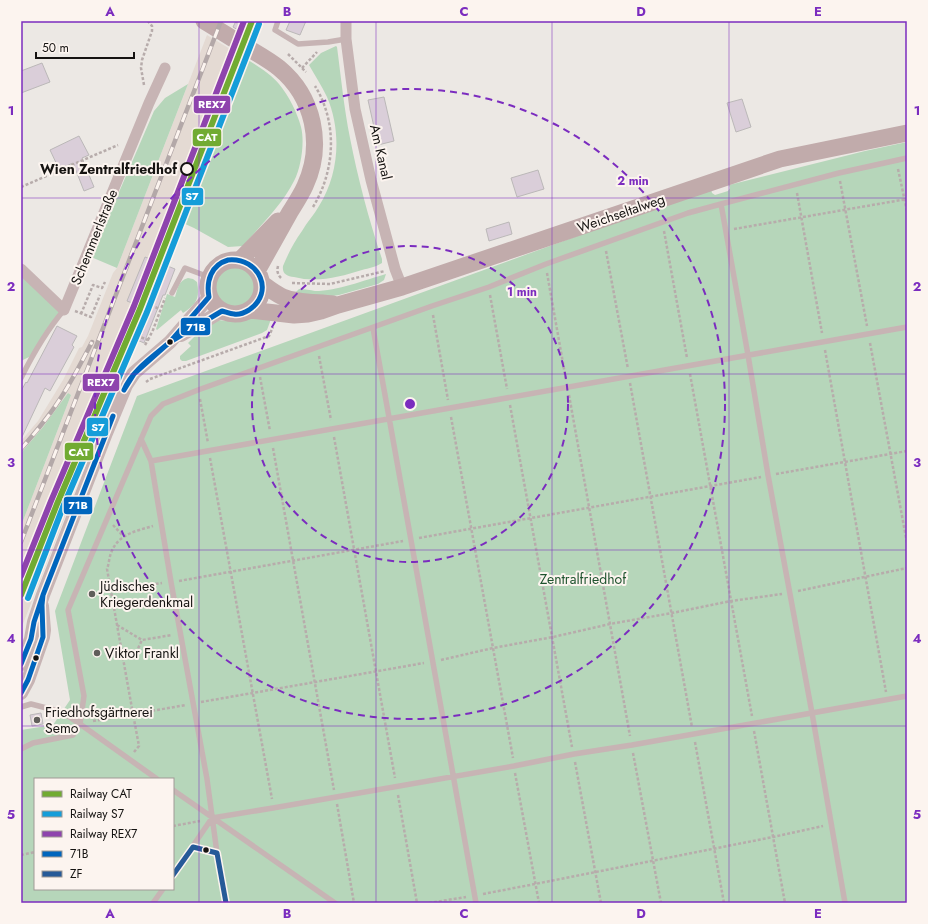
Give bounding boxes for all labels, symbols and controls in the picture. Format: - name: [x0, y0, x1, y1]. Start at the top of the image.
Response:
- text: A: [104, 2, 115, 21]
- text: B: [283, 2, 292, 21]
- text: C: [459, 2, 469, 21]
- text: D: [636, 2, 646, 21]
- text: E: [814, 2, 822, 21]
- scale bar: [36, 34, 134, 60]
- text: 50 m: [42, 39, 69, 57]
- line badge: REX7: [193, 95, 231, 114]
- text: REX7: [198, 96, 226, 112]
- text: 1: [8, 101, 14, 120]
- text: 1: [914, 101, 920, 120]
- street label: Am Kanal: [365, 122, 397, 182]
- line badge: CAT: [192, 128, 222, 147]
- text: CAT: [196, 129, 218, 145]
- place label: Wien Zentralfriedhof: [40, 159, 178, 179]
- marker: Wien Zentralfriedhof: [180, 162, 194, 176]
- text: 2 min: [617, 172, 649, 190]
- street label: Schemmerlstraße: [66, 186, 122, 288]
- line badge: S7: [181, 187, 204, 206]
- text: S7: [185, 188, 199, 204]
- street label: Weichseltalweg: [574, 189, 668, 237]
- text: 2: [7, 277, 15, 296]
- text: 2: [913, 277, 921, 296]
- text: 1 min: [507, 283, 537, 301]
- line badge: 71B: [180, 317, 211, 336]
- text: 71B: [186, 319, 206, 335]
- unlabelled marker: [165, 337, 175, 347]
- line badge: REX7: [82, 373, 120, 392]
- text: REX7: [87, 374, 115, 390]
- centre of rings: [403, 397, 417, 411]
- line badge: S7: [86, 417, 109, 437]
- text: S7: [91, 419, 105, 435]
- line badge: CAT: [64, 442, 94, 461]
- text: CAT: [68, 444, 90, 460]
- text: 3: [7, 453, 15, 472]
- text: 3: [913, 453, 921, 472]
- line badge: 71B: [63, 496, 93, 515]
- text: 71B: [68, 497, 88, 513]
- park label: Zentralfriedhof: [540, 569, 627, 589]
- place label: Jüdisches Kriegerdenkmal: [98, 576, 193, 612]
- marker: Jüdisches Kriegerdenkmal: [87, 589, 97, 599]
- text: 4: [6, 629, 16, 648]
- text: 4: [912, 629, 922, 648]
- place label: Viktor Frankl: [105, 643, 179, 663]
- marker: Viktor Frankl: [92, 648, 102, 658]
- unlabelled marker: [31, 653, 41, 663]
- place label: Friedhofsgärtnerei Semo: [45, 702, 153, 738]
- marker: Friedhofsgärtnerei Semo: [32, 715, 42, 725]
- legend: [34, 778, 174, 890]
- text: Railway CAT: [70, 785, 132, 803]
- text: 5: [7, 805, 15, 824]
- text: Railway S7: [70, 805, 125, 823]
- text: 5: [913, 805, 921, 824]
- text: Railway REX7: [70, 825, 138, 843]
- text: 71B: [70, 845, 89, 863]
- unlabelled marker: [201, 845, 211, 855]
- text: ZF: [70, 865, 83, 883]
- text: A: [104, 904, 115, 923]
- text: B: [283, 904, 292, 923]
- text: C: [459, 904, 469, 923]
- text: D: [636, 904, 646, 923]
- text: E: [814, 904, 822, 923]

